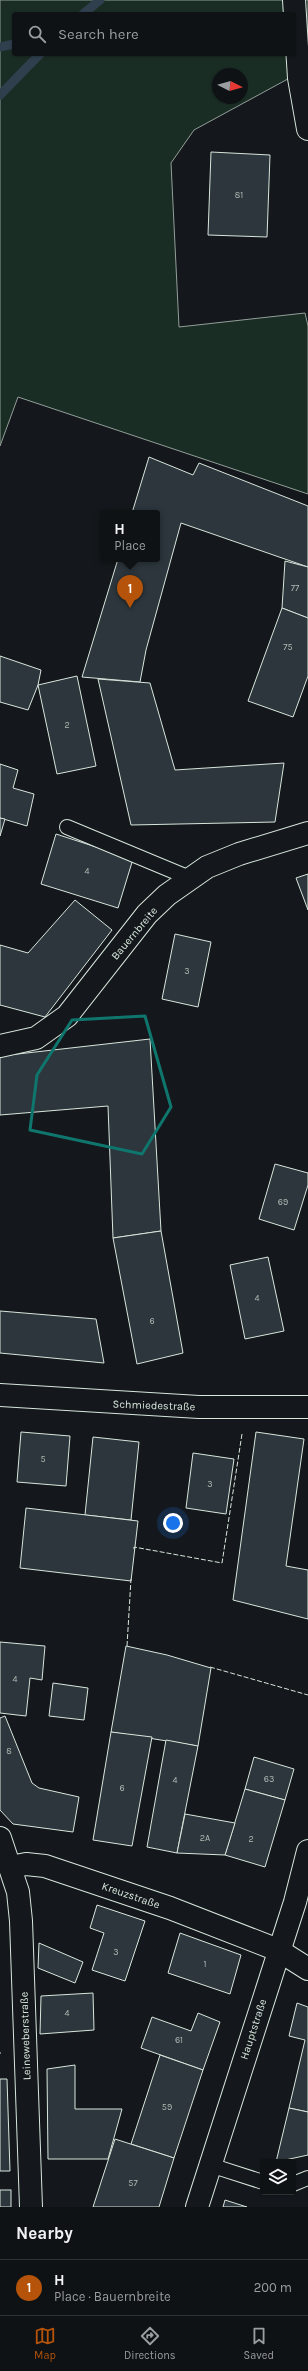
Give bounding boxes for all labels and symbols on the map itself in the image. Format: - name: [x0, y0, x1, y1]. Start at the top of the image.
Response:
- north arrow: [212, 68, 248, 104]
- house number: 81: [235, 190, 243, 200]
- pin: 1: [117, 575, 143, 608]
- house number: 77: [291, 583, 300, 593]
- house number: 75: [283, 642, 293, 652]
- house number: 2: [64, 720, 70, 730]
- house number: 4: [84, 866, 90, 876]
- street label: Bauernbreite: [109, 904, 160, 962]
- house number: 3: [184, 966, 190, 976]
- house number: 69: [278, 1197, 288, 1207]
- house number: 4: [254, 1293, 260, 1303]
- house number: 6: [149, 1316, 155, 1326]
- street label: Schmiedestraße: [112, 1398, 196, 1413]
- house number: 5: [40, 1454, 46, 1464]
- house number: 3: [207, 1479, 213, 1489]
- your location: [163, 1513, 183, 1533]
- house number: 4: [12, 1674, 18, 1684]
- house number: 8: [6, 1746, 12, 1756]
- house number: 63: [264, 1774, 274, 1784]
- house number: 4: [172, 1775, 178, 1785]
- house number: 6: [119, 1783, 125, 1793]
- house number: 2A: [200, 1833, 210, 1843]
- house number: 2: [248, 1834, 254, 1844]
- street label: Kreuzstraße: [100, 1879, 162, 1912]
- house number: 3: [113, 1947, 119, 1957]
- house number: 1: [204, 1959, 207, 1969]
- street label: Leineweberstraße: [17, 1991, 34, 2080]
- street label: Hauptstraße: [238, 1997, 269, 2061]
- house number: 4: [64, 2008, 70, 2018]
- house number: 61: [175, 2035, 183, 2045]
- house number: 59: [162, 2102, 172, 2112]
- house number: 57: [128, 2178, 138, 2188]

